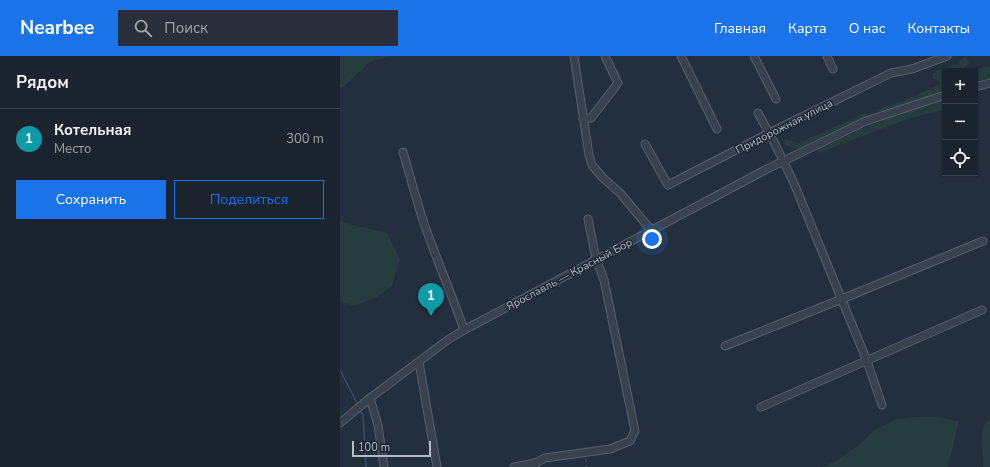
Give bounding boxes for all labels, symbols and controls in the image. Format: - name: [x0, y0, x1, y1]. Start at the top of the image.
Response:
- search box: [118, 10, 398, 46]
- text: Nearbee: [20, 15, 94, 41]
- icon: search: [132, 17, 154, 39]
- text: Поиск: [164, 18, 208, 38]
- text: Главная: [714, 19, 766, 38]
- text: Карта: [788, 19, 827, 38]
- text: О нас: [849, 19, 885, 38]
- text: Контакты: [907, 19, 970, 38]
- map controls: [942, 68, 978, 176]
- button: +: [942, 68, 978, 104]
- text: Рядом: [16, 71, 69, 94]
- street label: Придорожная улица: [733, 95, 835, 157]
- button: −: [942, 104, 978, 140]
- text: Котельная: [54, 120, 131, 140]
- text: 1: [25, 130, 33, 148]
- text: 300 m: [286, 130, 324, 148]
- text: Место: [54, 140, 91, 158]
- button: locate: [942, 140, 978, 176]
- button: Сохранить: [16, 180, 166, 219]
- button: Поделиться: [174, 180, 324, 219]
- your location: [642, 229, 662, 249]
- street label: Ярославль — Красный Бор: [504, 235, 635, 314]
- pin: 1: [418, 283, 444, 316]
- scale bar: [352, 439, 431, 458]
- text: 100 m: [358, 440, 390, 455]

